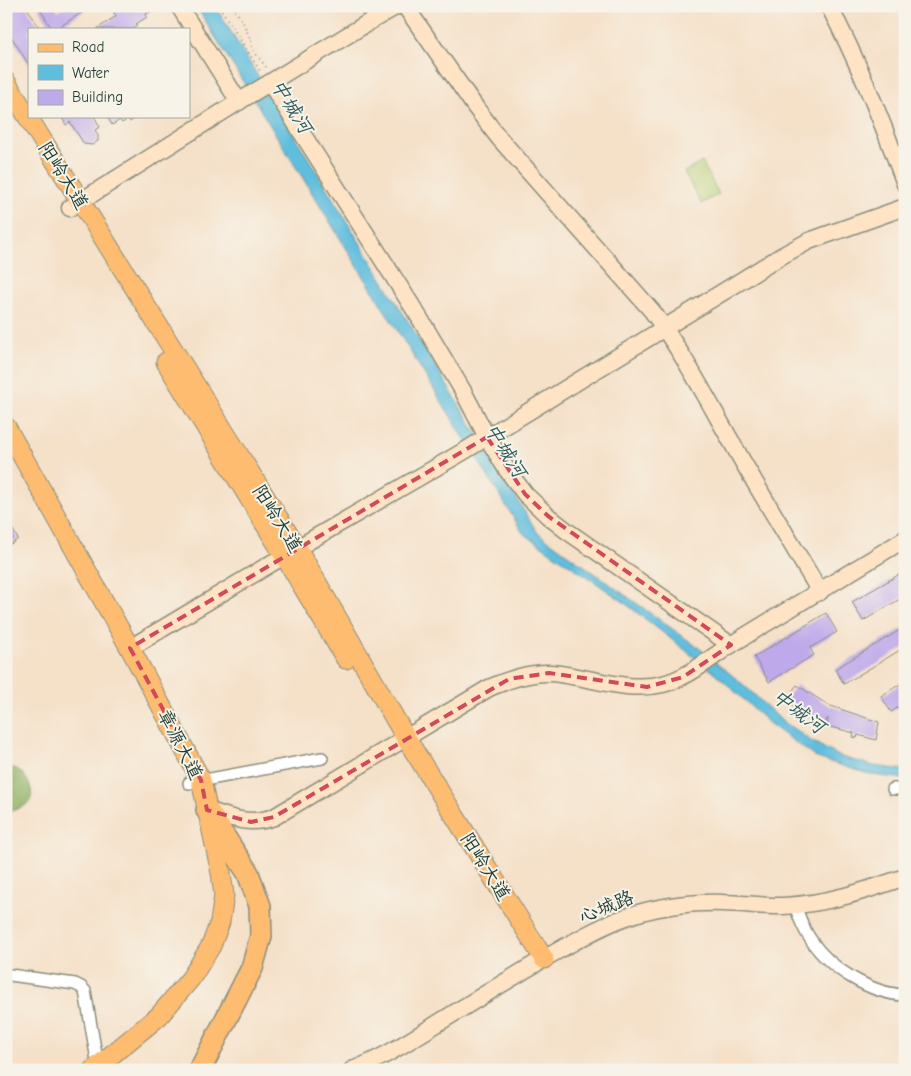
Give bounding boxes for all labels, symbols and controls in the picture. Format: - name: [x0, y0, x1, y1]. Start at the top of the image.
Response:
- legend: [28, 28, 190, 118]
- text: Road: [72, 38, 104, 56]
- text: Water: [72, 64, 109, 82]
- water label: 中城河: [266, 75, 319, 140]
- text: Building: [72, 88, 123, 106]
- street label: 阳岭大道: [34, 137, 93, 214]
- water label: 中城河: [480, 419, 533, 484]
- street label: 阳岭大道: [248, 480, 307, 557]
- water label: 中城河: [768, 684, 832, 740]
- street label: 章源大道: [153, 706, 207, 783]
- street label: 阳岭大道: [456, 828, 515, 905]
- street label: 心城路: [576, 886, 637, 928]

